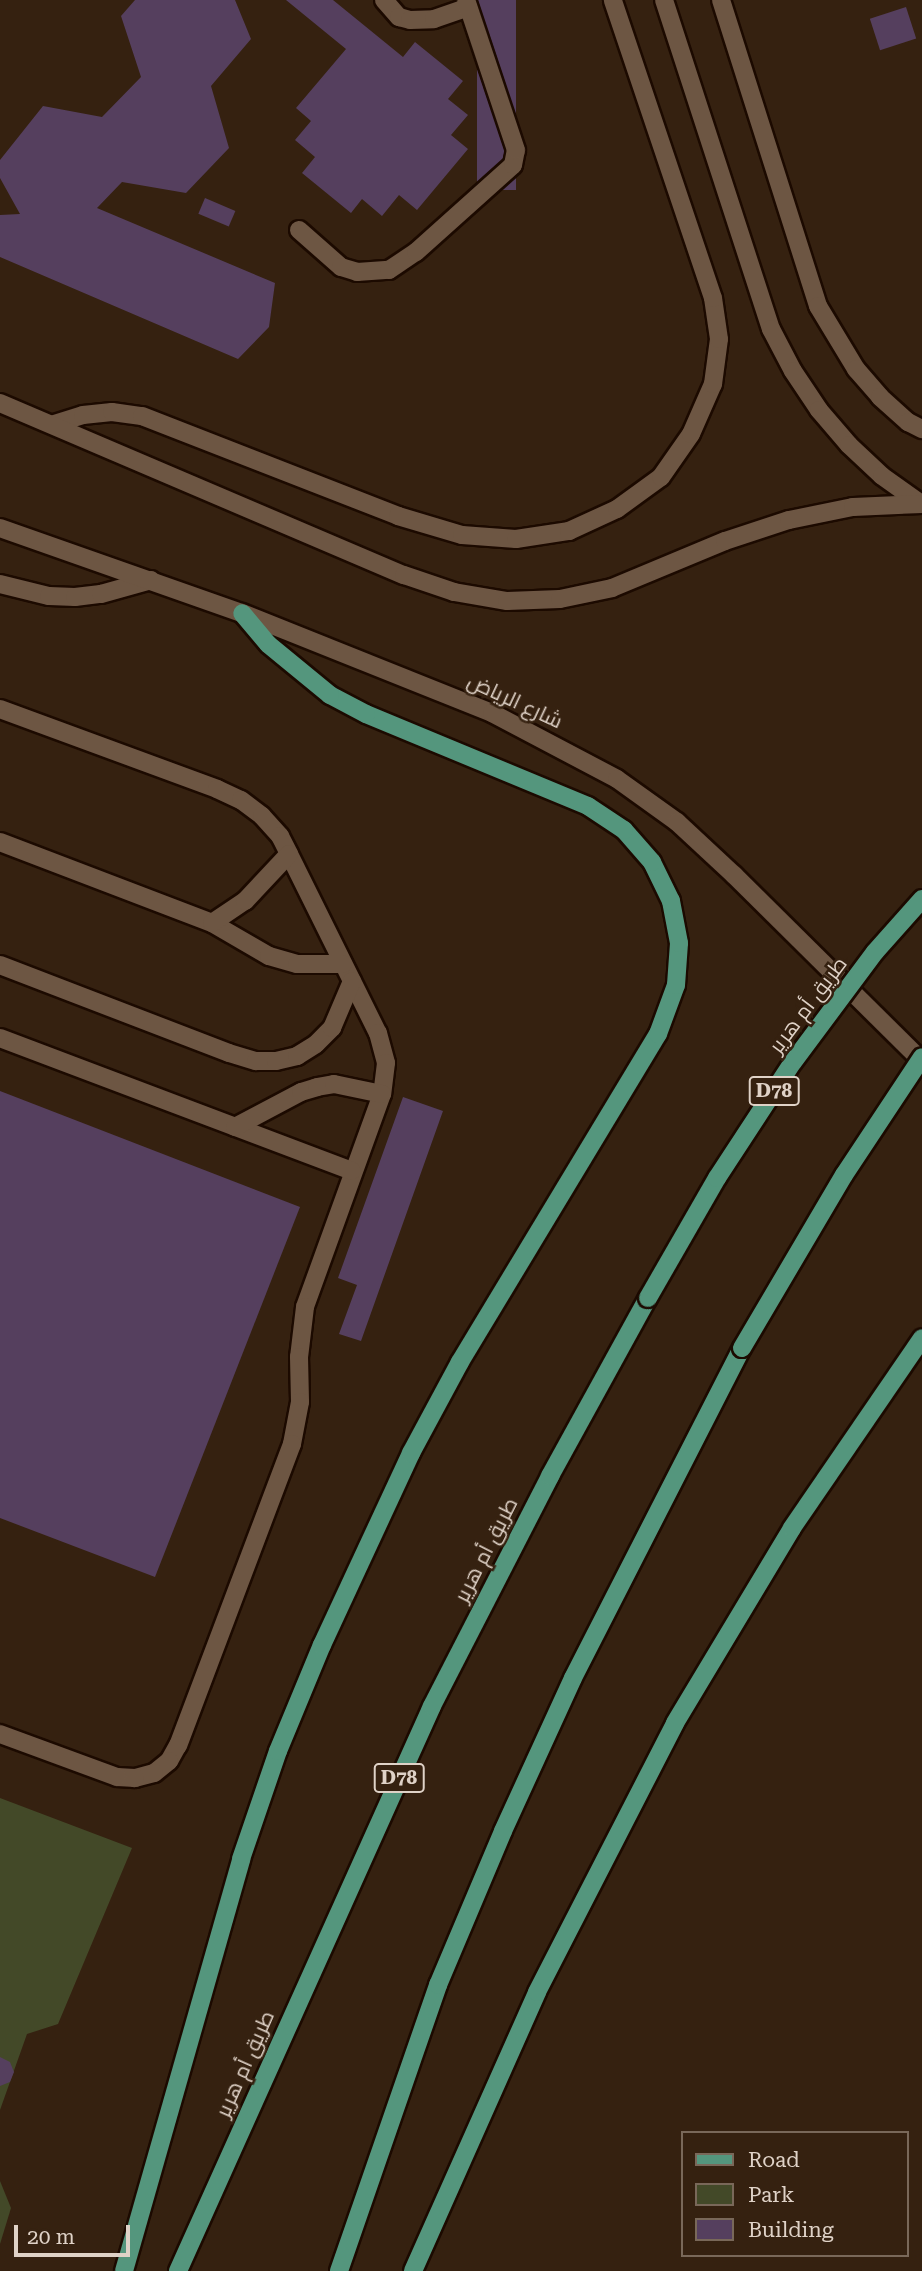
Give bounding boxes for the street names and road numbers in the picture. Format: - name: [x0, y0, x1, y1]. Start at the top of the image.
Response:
- street label: شارع الرياض: [463, 668, 567, 734]
- street label: طريق أم هرير: [764, 952, 852, 1058]
- road number: D78: [748, 1076, 800, 1106]
- street label: طريق أم هرير: [449, 1493, 523, 1607]
- road number: D78: [373, 1762, 425, 1794]
- street label: طريق أم هرير: [210, 2007, 280, 2121]

